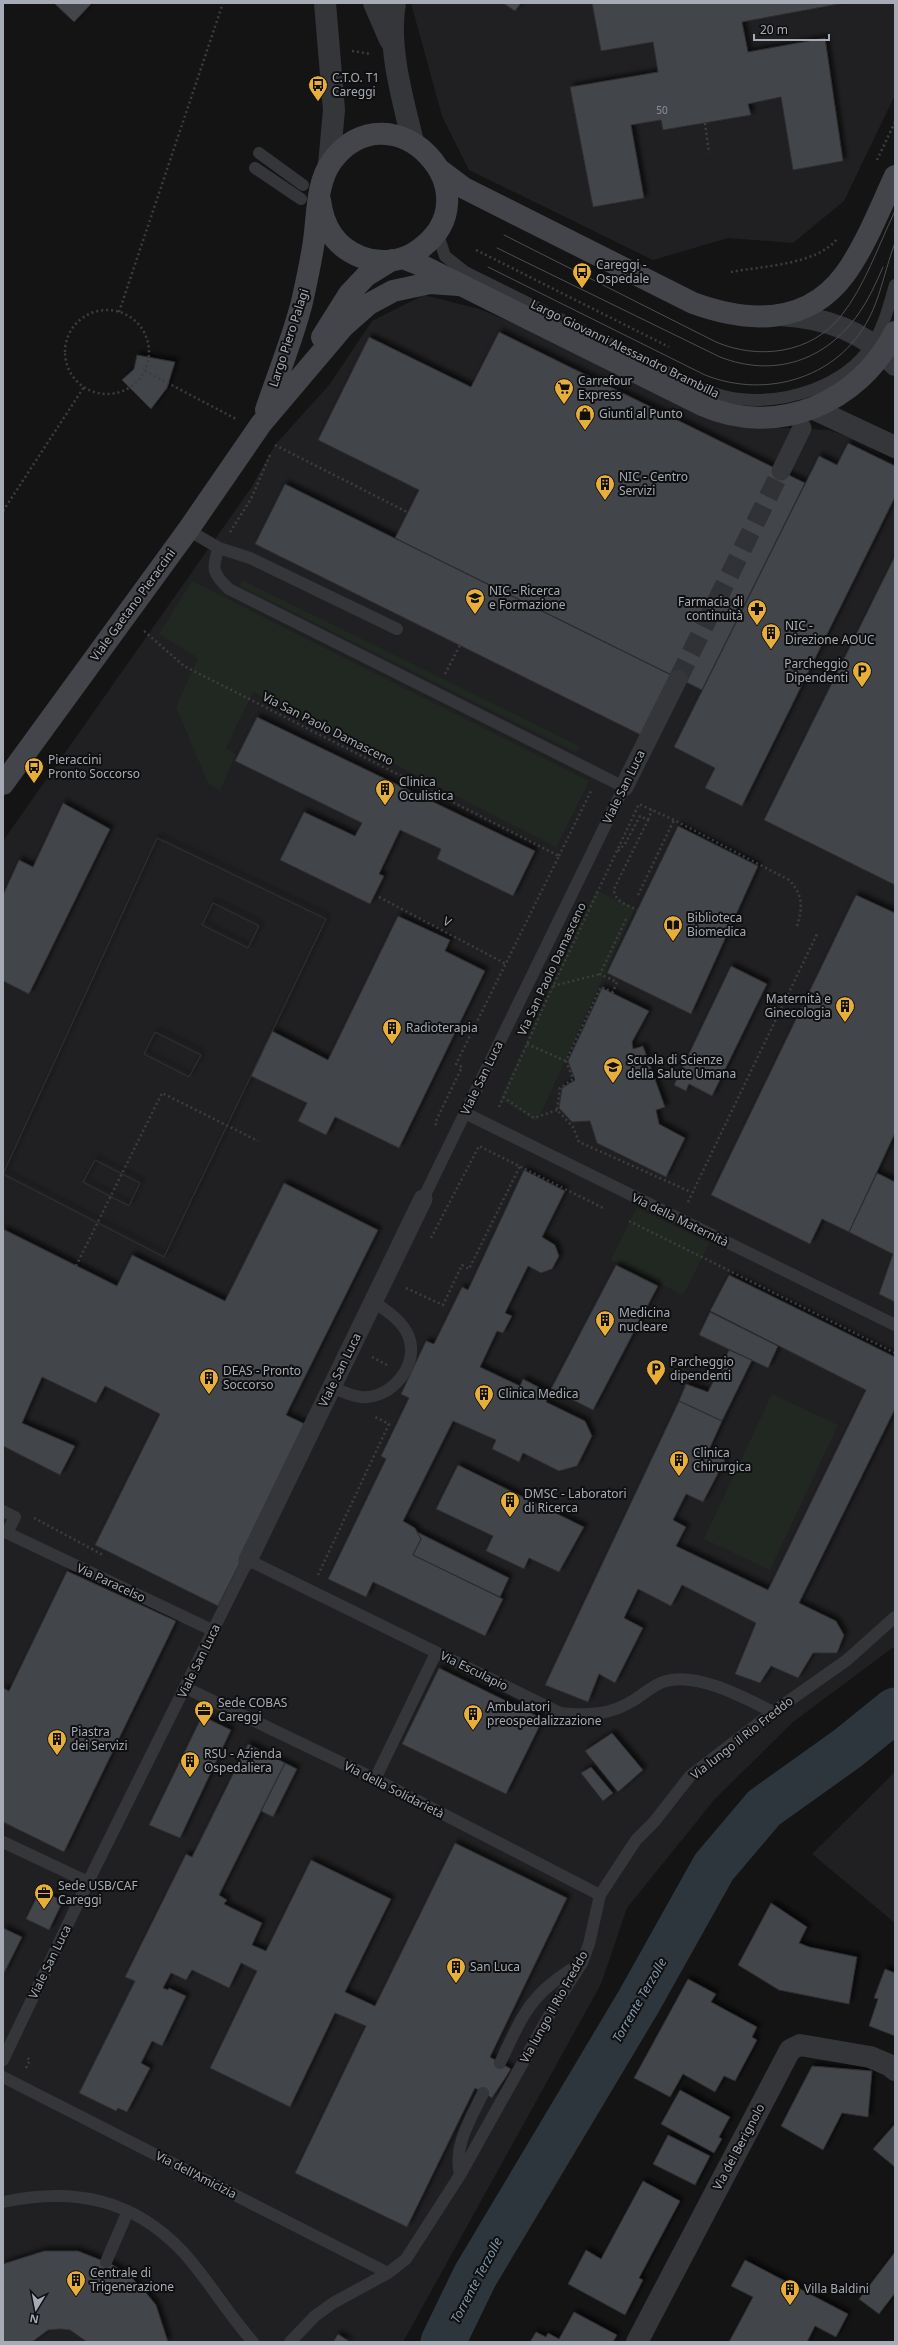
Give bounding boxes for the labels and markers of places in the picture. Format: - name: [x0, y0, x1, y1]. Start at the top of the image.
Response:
- place label: C.T.O. T1 Careggi: [332, 69, 379, 100]
- bus stop icon: C.T.O. T1 Careggi: [307, 74, 329, 102]
- place label: Careggi - Ospedale: [596, 256, 649, 287]
- bus stop icon: Careggi - Ospedale: [571, 261, 593, 289]
- place label: Carrefour Express: [578, 372, 633, 403]
- supermarket icon: Carrefour Express: [553, 377, 575, 405]
- shop icon: Giunti al Punto: [574, 403, 596, 431]
- place label: Giunti al Punto: [599, 405, 683, 422]
- place label: NIC - Centro Servizi: [619, 468, 688, 499]
- building icon: NIC - Centro Servizi: [594, 473, 616, 501]
- place label: NIC - Ricerca e Formazione: [489, 582, 566, 613]
- school or university icon: NIC - Ricerca e Formazione: [464, 587, 486, 615]
- place label: Farmacia di continuità: [678, 593, 743, 624]
- pharmacy icon: Farmacia di continuità: [746, 598, 768, 626]
- place label: NIC - Direzione AOUC: [785, 617, 875, 648]
- building icon: NIC - Direzione AOUC: [760, 622, 782, 650]
- place label: Parcheggio Dipendenti: [784, 655, 848, 686]
- parking icon: Parcheggio Dipendenti: [851, 660, 873, 688]
- place label: Pieraccini Pronto Soccorso: [48, 751, 140, 782]
- bus stop icon: Pieraccini Pronto Soccorso: [23, 756, 45, 784]
- place label: Clinica Oculistica: [399, 773, 453, 804]
- building icon: Clinica Oculistica: [374, 778, 396, 806]
- place label: Biblioteca Biomedica: [687, 909, 746, 940]
- library icon: Biblioteca Biomedica: [662, 914, 684, 942]
- place label: Maternità e Ginecologia: [764, 990, 831, 1021]
- building icon: Maternità e Ginecologia: [834, 995, 856, 1023]
- building icon: Radioterapia: [381, 1017, 403, 1045]
- place label: Radioterapia: [406, 1019, 478, 1036]
- place label: Scuola di Scienze della Salute Umana: [627, 1051, 736, 1082]
- school or university icon: Scuola di Scienze della Salute Umana: [602, 1056, 624, 1084]
- place label: Medicina nucleare: [619, 1304, 670, 1335]
- building icon: Medicina nucleare: [594, 1309, 616, 1337]
- place label: Parcheggio dipendenti: [670, 1353, 734, 1384]
- parking icon: Parcheggio dipendenti: [645, 1358, 667, 1386]
- place label: DEAS - Pronto Soccorso: [223, 1362, 301, 1393]
- building icon: DEAS - Pronto Soccorso: [198, 1367, 220, 1395]
- building icon: Clinica Medica: [473, 1383, 495, 1411]
- place label: Clinica Medica: [498, 1385, 579, 1402]
- place label: Clinica Chirurgica: [693, 1444, 751, 1475]
- building icon: Clinica Chirurgica: [668, 1449, 690, 1477]
- place label: DMSC - Laboratori di Ricerca: [524, 1485, 627, 1516]
- building icon: DMSC - Laboratori di Ricerca: [499, 1490, 521, 1518]
- place label: Sede COBAS Careggi: [218, 1694, 288, 1725]
- place label: Ambulatori preospedalizzazione: [487, 1698, 602, 1729]
- office icon: Sede COBAS Careggi: [193, 1699, 215, 1727]
- building icon: Ambulatori preospedalizzazione: [462, 1703, 484, 1731]
- place label: Piastra dei Servizi: [71, 1723, 128, 1754]
- building icon: Piastra dei Servizi: [46, 1728, 68, 1756]
- place label: RSU - Azienda Ospedaliera: [204, 1745, 282, 1776]
- building icon: RSU - Azienda Ospedaliera: [179, 1750, 201, 1778]
- place label: Sede USB/CAF Careggi: [58, 1877, 138, 1908]
- office icon: Sede USB/CAF Careggi: [33, 1882, 55, 1910]
- building icon: San Luca: [445, 1956, 467, 1984]
- place label: San Luca: [470, 1958, 520, 1975]
- place label: Centrale di Trigenerazione: [90, 2264, 174, 2295]
- building icon: Centrale di Trigenerazione: [65, 2269, 87, 2297]
- building icon: Villa Baldini: [779, 2278, 801, 2306]
- place label: Villa Baldini: [804, 2280, 869, 2297]

